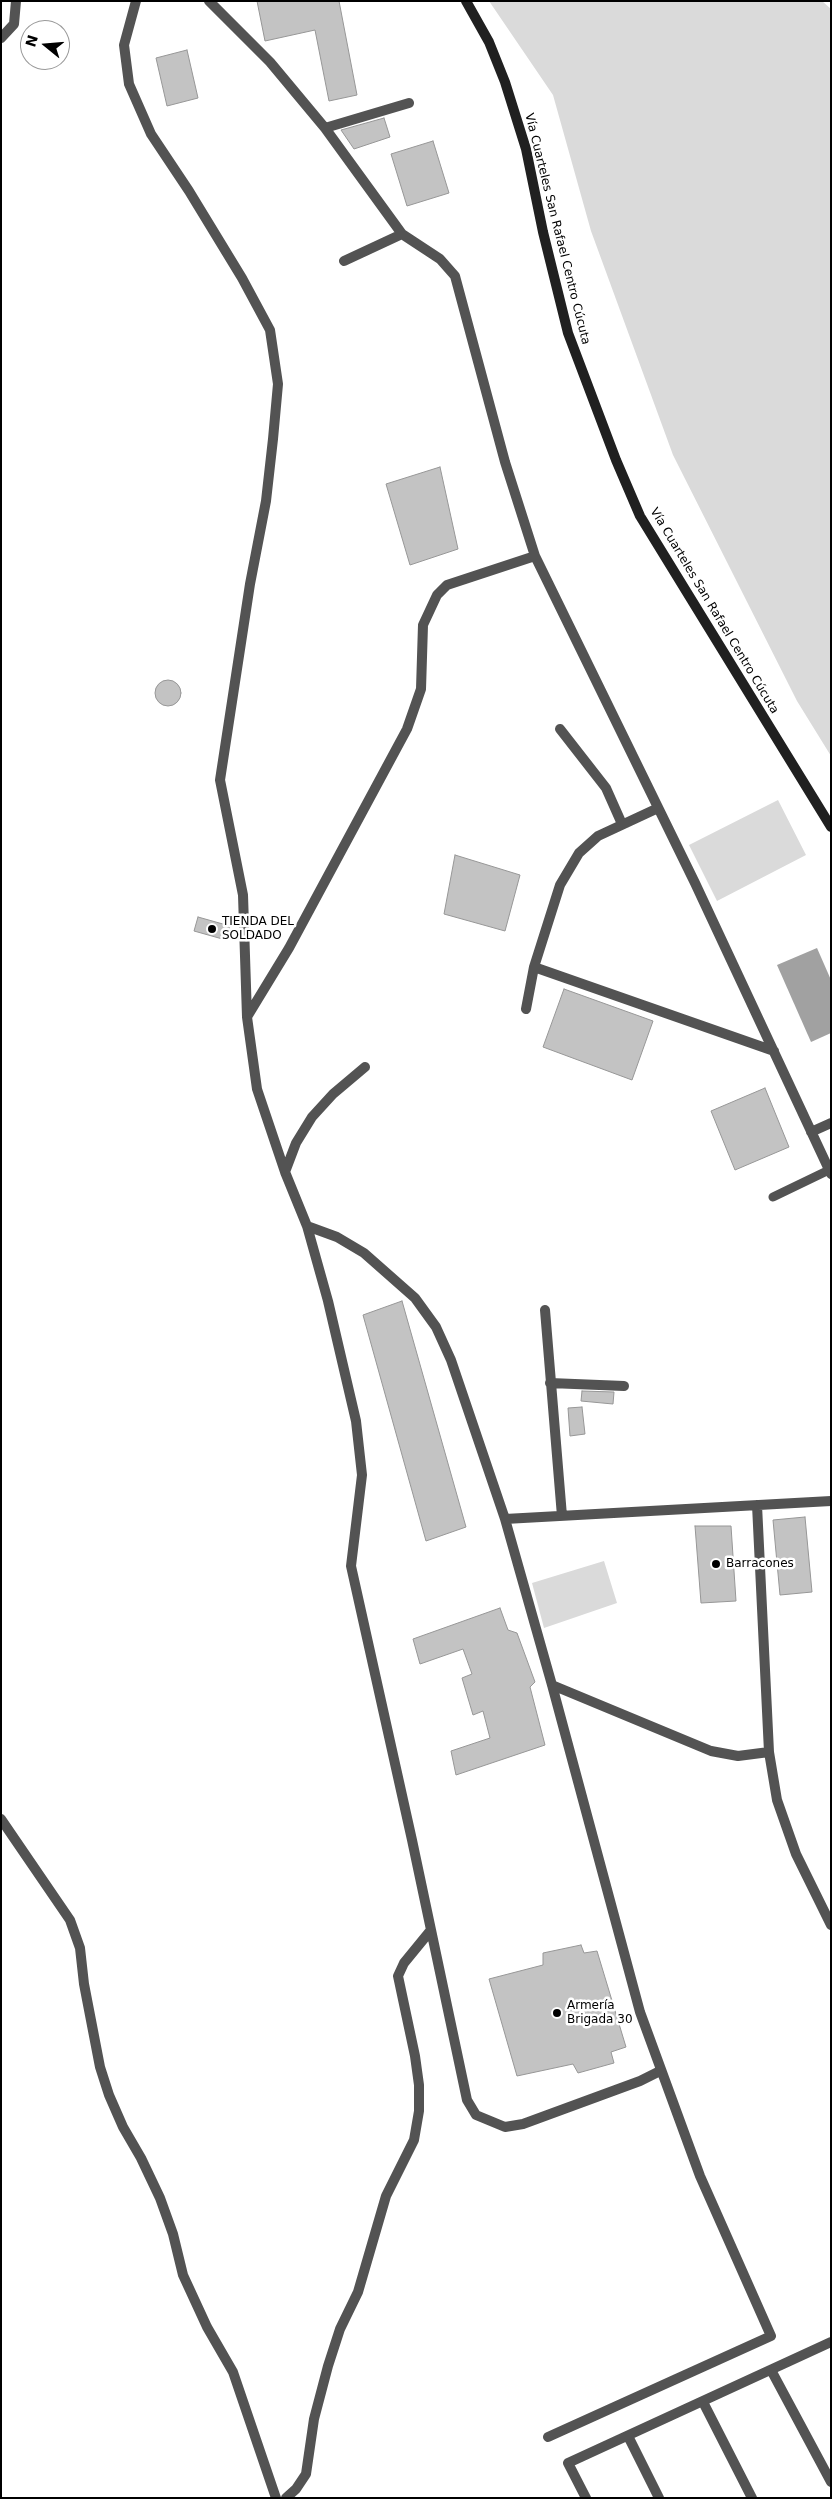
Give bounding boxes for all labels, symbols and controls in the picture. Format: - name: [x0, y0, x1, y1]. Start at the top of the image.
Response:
- north arrow: [20, 20, 70, 70]
- text: N: [22, 33, 41, 49]
- street label: Vía Cuarteles San Rafael Centro Cúcuta: [521, 112, 593, 346]
- street label: Vía Cuarteles San Rafael Centro Cúcuta: [647, 505, 781, 717]
- place label: TIENDA DEL SOLDADO: [222, 915, 294, 943]
- marker: TIENDA DEL SOLDADO: [206, 923, 218, 935]
- place label: Barracones: [726, 1557, 794, 1571]
- marker: Barracones: [710, 1558, 722, 1570]
- place label: Armería Brigada 30: [567, 1999, 633, 2027]
- marker: Armería Brigada 30: [551, 2007, 563, 2019]

